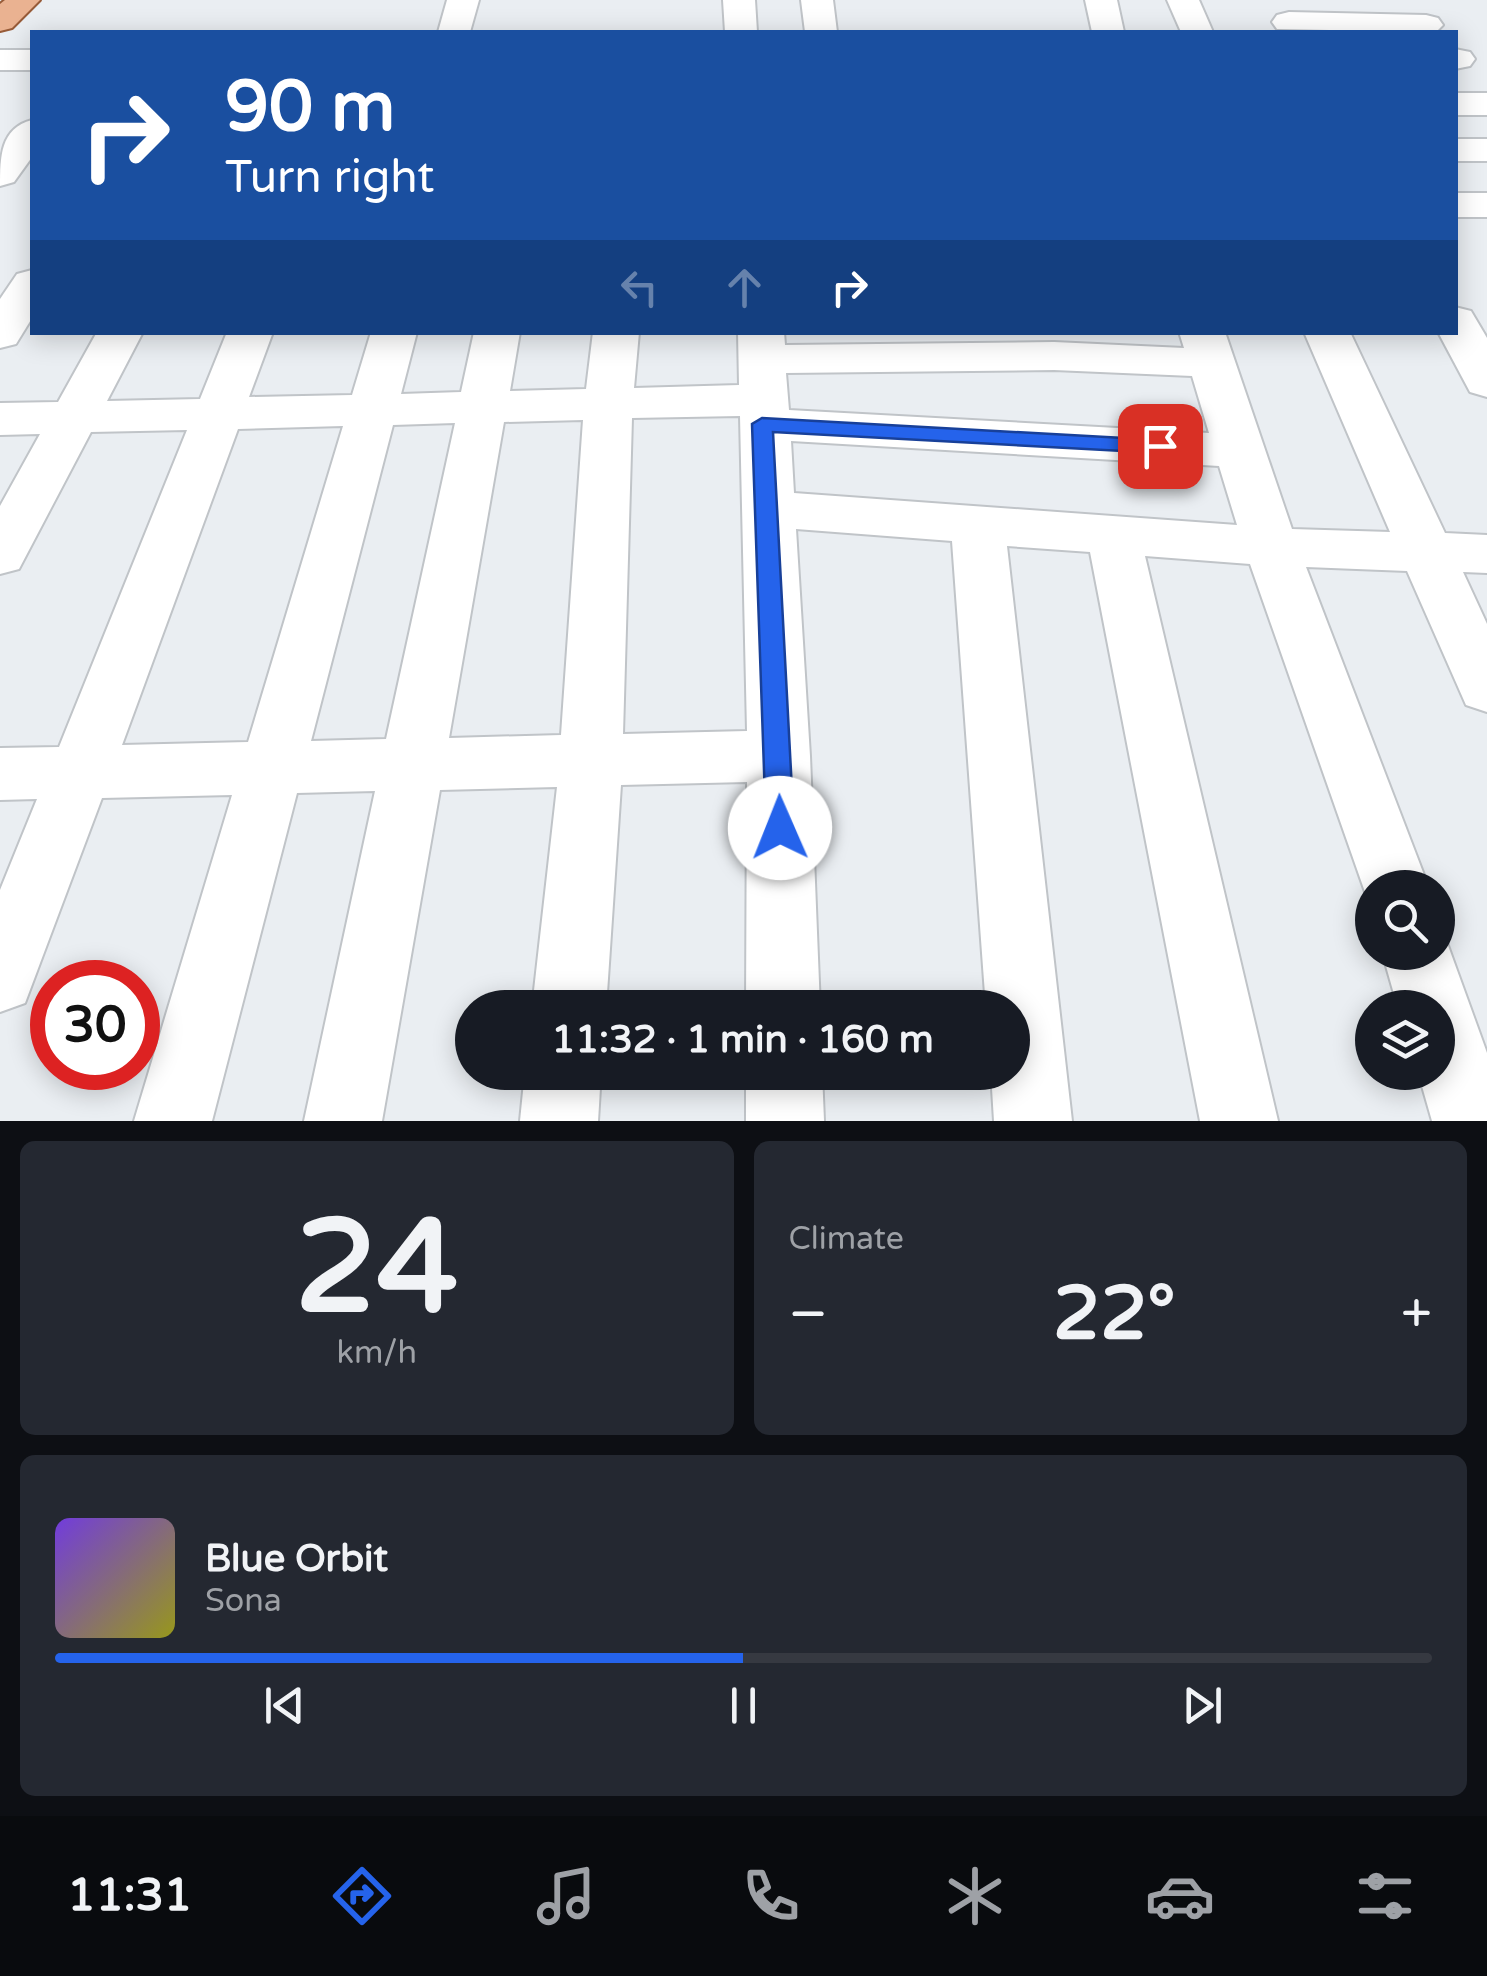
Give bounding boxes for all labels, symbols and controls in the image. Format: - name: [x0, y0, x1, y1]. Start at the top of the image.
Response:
- text: 90 m: [225, 66, 395, 150]
- icon: right: [60, 70, 190, 200]
- text: Turn right: [225, 151, 434, 205]
- icon: left: [612, 260, 667, 315]
- icon: ahead: [717, 260, 772, 315]
- icon: right: [822, 260, 877, 315]
- pin: [1118, 404, 1203, 489]
- icon: arrive: [1133, 419, 1188, 474]
- position arrow: [728, 776, 832, 880]
- map controls: [1355, 870, 1455, 1090]
- button: search: [1355, 870, 1455, 970]
- speed limit sign: 30: [30, 960, 160, 1090]
- button: layers: [1355, 990, 1455, 1090]
- text: 11:32 · 1 min · 160 m: [551, 1017, 934, 1063]
- text: 24: [295, 1191, 458, 1347]
- text: Climate: [789, 1220, 904, 1258]
- text: 22°: [1053, 1269, 1176, 1359]
- text: −: [789, 1282, 828, 1348]
- text: +: [1401, 1282, 1432, 1348]
- text: km/h: [337, 1334, 417, 1372]
- text: Blue Orbit: [205, 1536, 388, 1582]
- text: Sona: [205, 1582, 282, 1620]
- icon: previous: [257, 1678, 312, 1733]
- icon: pause: [716, 1678, 771, 1733]
- icon: next: [1175, 1678, 1230, 1733]
- icon: directions: [327, 1861, 397, 1931]
- icon: music: [531, 1861, 601, 1931]
- icon: phone: [736, 1861, 806, 1931]
- icon: climate: [940, 1861, 1010, 1931]
- icon: car: [1145, 1861, 1215, 1931]
- icon: filters: [1350, 1861, 1420, 1931]
- text: 11:31: [67, 1869, 192, 1923]

